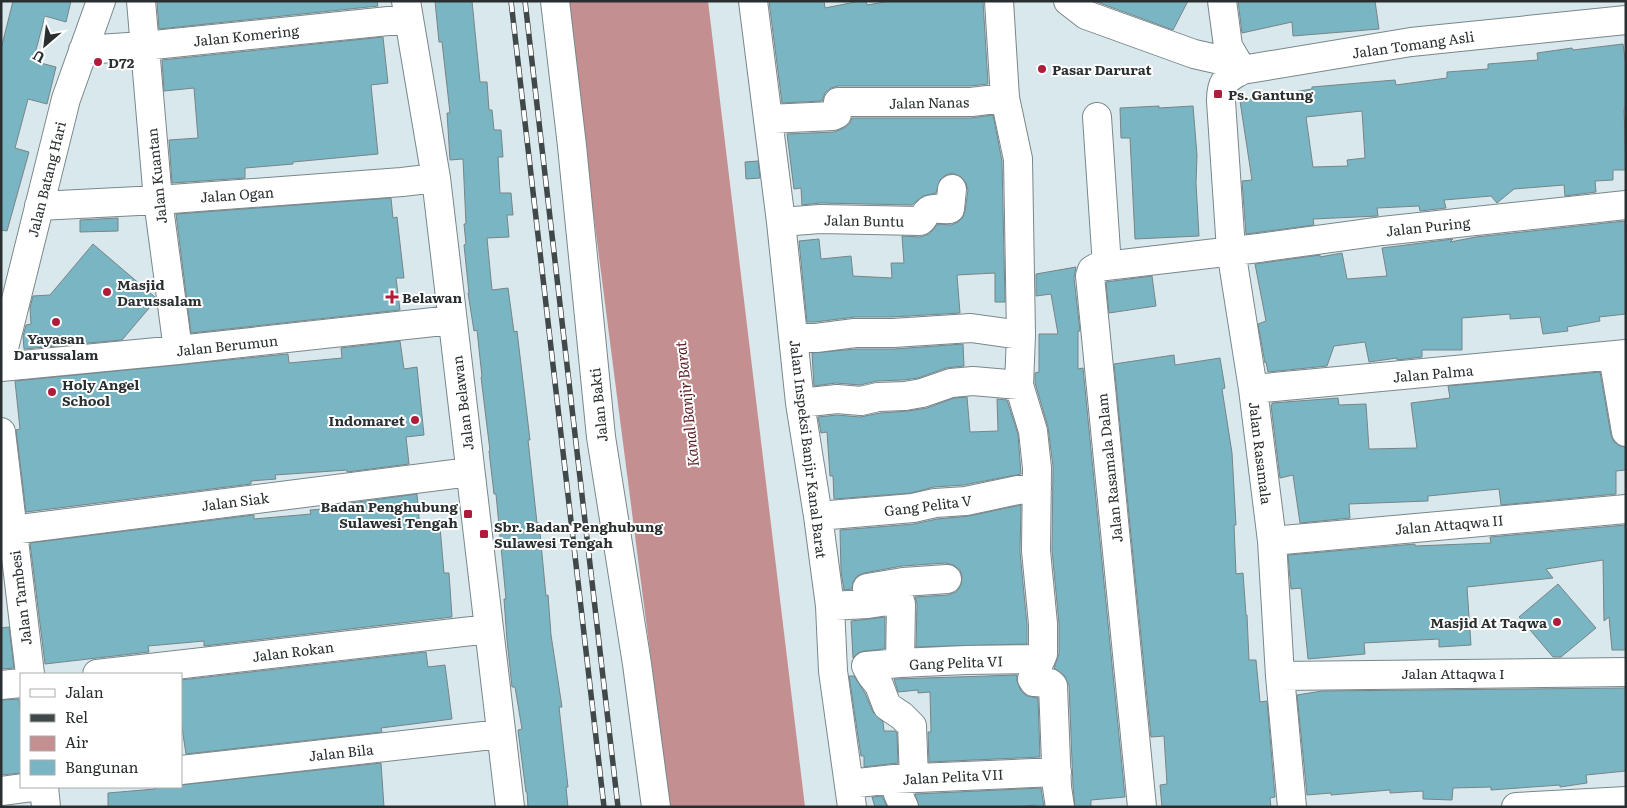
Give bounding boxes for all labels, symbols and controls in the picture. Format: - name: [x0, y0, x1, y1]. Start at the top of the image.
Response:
- street label: Jalan Komering: [192, 19, 300, 50]
- north arrow: [20, 20, 70, 70]
- street label: Jalan Tomang Asli: [1351, 25, 1476, 62]
- text: U: [29, 46, 48, 69]
- place label: D72: [108, 52, 135, 72]
- marker: D72: [92, 56, 104, 68]
- place label: Pasar Darurat: [1052, 59, 1152, 79]
- marker: Pasar Darurat: [1036, 63, 1048, 75]
- place label: Ps. Gantung: [1228, 84, 1314, 104]
- marker: Ps. Gantung: [1212, 88, 1224, 100]
- street label: Jalan Nanas: [889, 91, 969, 113]
- street label: Jalan Batang Hari: [22, 119, 70, 239]
- street label: Jalan Kuantan: [141, 127, 171, 225]
- street label: Jalan Ogan: [199, 181, 275, 207]
- street label: Jalan Buntu: [824, 209, 904, 231]
- street label: Jalan Puring: [1385, 212, 1471, 240]
- place label: Masjid Darussalam: [117, 274, 202, 310]
- marker: Masjid Darussalam: [101, 286, 113, 298]
- place label: Belawan: [402, 287, 462, 307]
- marker: Belawan: [386, 291, 398, 303]
- marker: Yayasan Darussalam: [50, 316, 62, 328]
- place label: Yayasan Darussalam: [14, 328, 98, 364]
- street label: Jalan Berumun: [175, 330, 279, 360]
- street label: Jalan Inspeksi Banjir Kanal Barat: [786, 338, 832, 560]
- water label: Kanal Banjir Barat: [668, 340, 704, 468]
- street label: Jalan Belawan: [446, 354, 478, 452]
- street label: Jalan Palma: [1392, 359, 1475, 386]
- street label: Jalan Bakti: [584, 367, 612, 443]
- place label: Holy Angel School: [62, 374, 139, 410]
- marker: Holy Angel School: [46, 386, 58, 398]
- street label: Jalan Rasamala Dalam: [1091, 392, 1127, 544]
- street label: Jalan Rasamala: [1245, 400, 1277, 506]
- place label: Indomaret: [329, 410, 406, 430]
- marker: Indomaret: [409, 414, 421, 426]
- street label: Jalan Siak: [200, 487, 270, 515]
- street label: Gang Pelita V: [883, 490, 974, 520]
- place label: Badan Penghubung Sulawesi Tengah: [320, 496, 459, 532]
- marker: Badan Penghubung Sulawesi Tengah: [462, 508, 474, 520]
- street label: Jalan Attaqwa II: [1394, 509, 1504, 539]
- place label: Sbr. Badan Penghubung Sulawesi Tengah: [494, 516, 664, 552]
- marker: Sbr. Badan Penghubung Sulawesi Tengah: [478, 528, 490, 540]
- street label: Jalan Tambesi: [4, 549, 36, 647]
- place label: Masjid At Taqwa: [1430, 612, 1548, 632]
- marker: Masjid At Taqwa: [1551, 616, 1563, 628]
- street label: Jalan Rokan: [251, 636, 335, 666]
- street label: Gang Pelita VI: [909, 650, 1003, 674]
- street label: Jalan Attaqwa I: [1401, 663, 1505, 683]
- legend: [20, 673, 182, 788]
- text: Jalan: [65, 680, 104, 703]
- text: Rel: [65, 705, 88, 728]
- text: Air: [65, 730, 88, 753]
- street label: Jalan Bila: [308, 739, 375, 765]
- text: Bangunan: [65, 755, 139, 778]
- street label: Jalan Pelita VII: [902, 763, 1004, 789]

